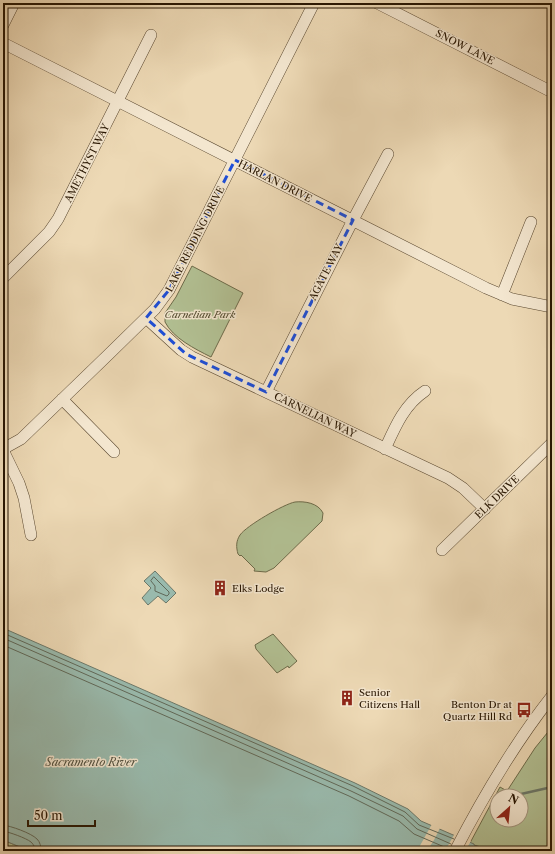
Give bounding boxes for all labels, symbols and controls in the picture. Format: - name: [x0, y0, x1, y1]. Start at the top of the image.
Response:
- street label: SNOW LANE: [433, 27, 497, 67]
- street label: AMETHYST WAY: [61, 121, 113, 206]
- street label: HARLAN DRIVE: [236, 157, 314, 205]
- street label: LAKE REDDING DRIVE: [163, 184, 227, 294]
- street label: AGATE WAY: [306, 240, 346, 304]
- park label: Carnelian Park: [165, 308, 236, 321]
- street label: CARNELIAN WAY: [272, 389, 359, 441]
- street label: ELK DRIVE: [472, 473, 522, 521]
- building icon: Elks Lodge: [211, 579, 229, 597]
- place label: Elks Lodge: [232, 582, 285, 595]
- place label: Senior Citizens Hall: [359, 686, 420, 711]
- building icon: Senior Citizens Hall: [338, 689, 356, 707]
- place label: Benton Dr at Quartz Hill Rd: [443, 698, 512, 723]
- bus stop icon: Benton Dr at Quartz Hill Rd: [515, 701, 533, 719]
- water label: Sacramento River: [45, 755, 137, 769]
- north arrow: [489, 788, 529, 828]
- text: N: [506, 791, 521, 808]
- scale bar: [28, 802, 95, 828]
- text: 50 m: [34, 808, 63, 823]

